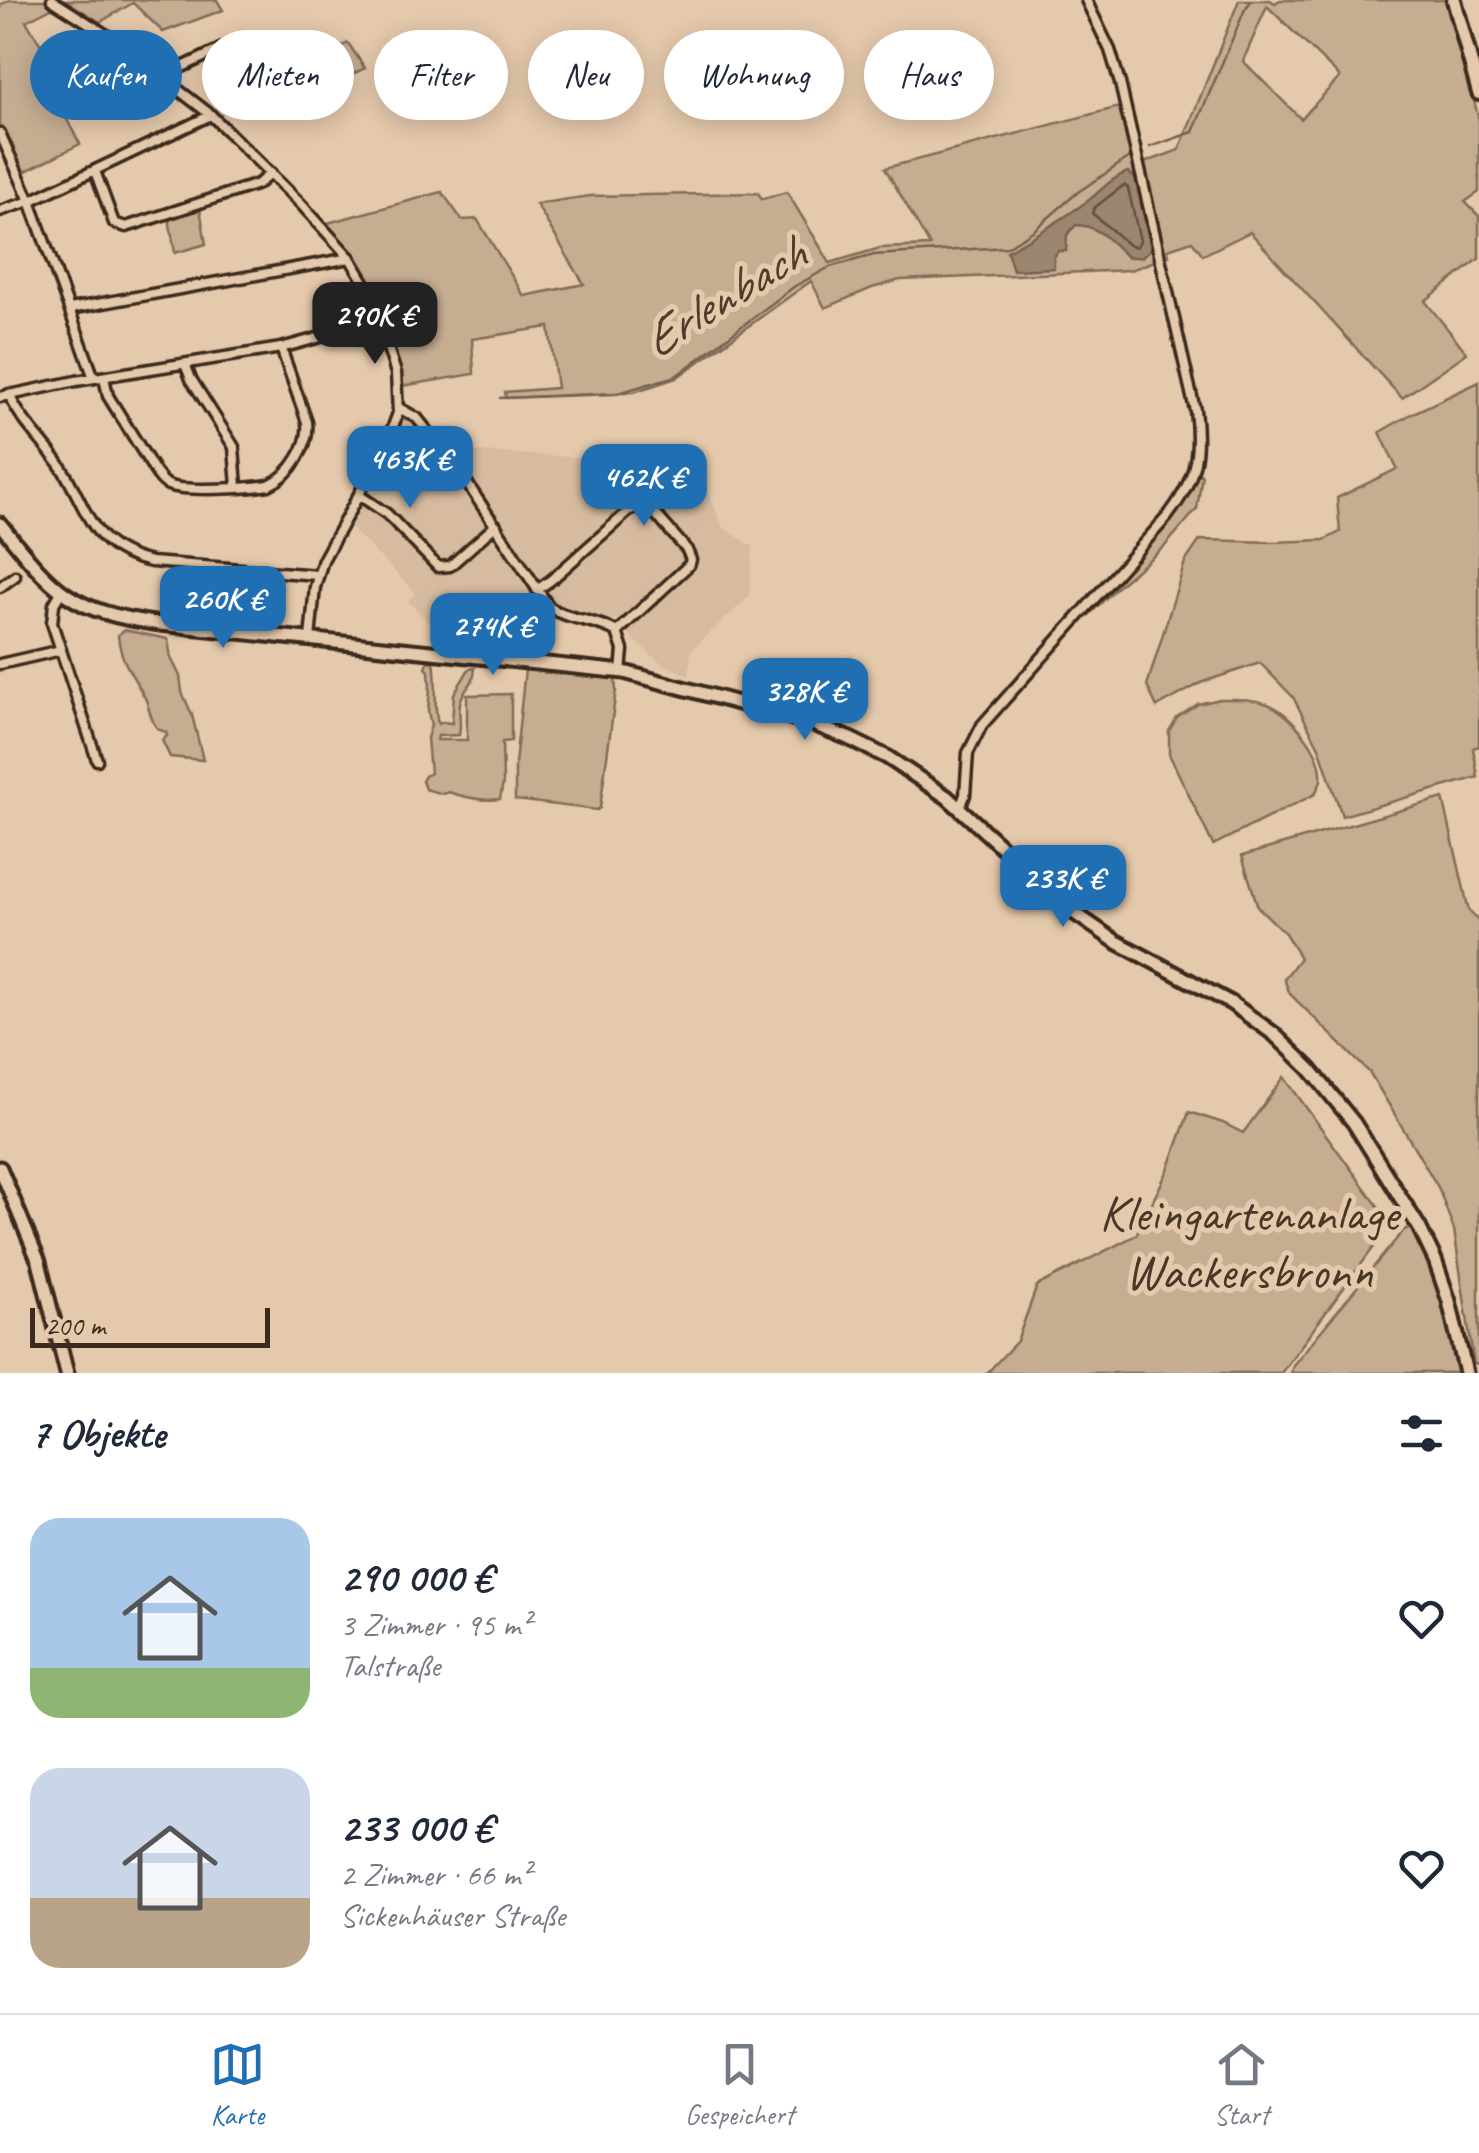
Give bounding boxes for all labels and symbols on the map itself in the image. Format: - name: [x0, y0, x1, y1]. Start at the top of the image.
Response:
- water label: Erlenbach: [629, 219, 820, 373]
- pin: 290K €: [294, 282, 456, 367]
- pin: 463K €: [329, 426, 491, 511]
- pin: 462K €: [563, 444, 725, 529]
- pin: 260K €: [142, 566, 304, 651]
- pin: 274K €: [412, 593, 574, 678]
- pin: 328K €: [724, 658, 886, 743]
- pin: 233K €: [982, 845, 1144, 930]
- park label: Kleingartenanlage Wackersbronn: [1100, 1182, 1402, 1303]
- scale bar: [30, 1303, 270, 1348]

